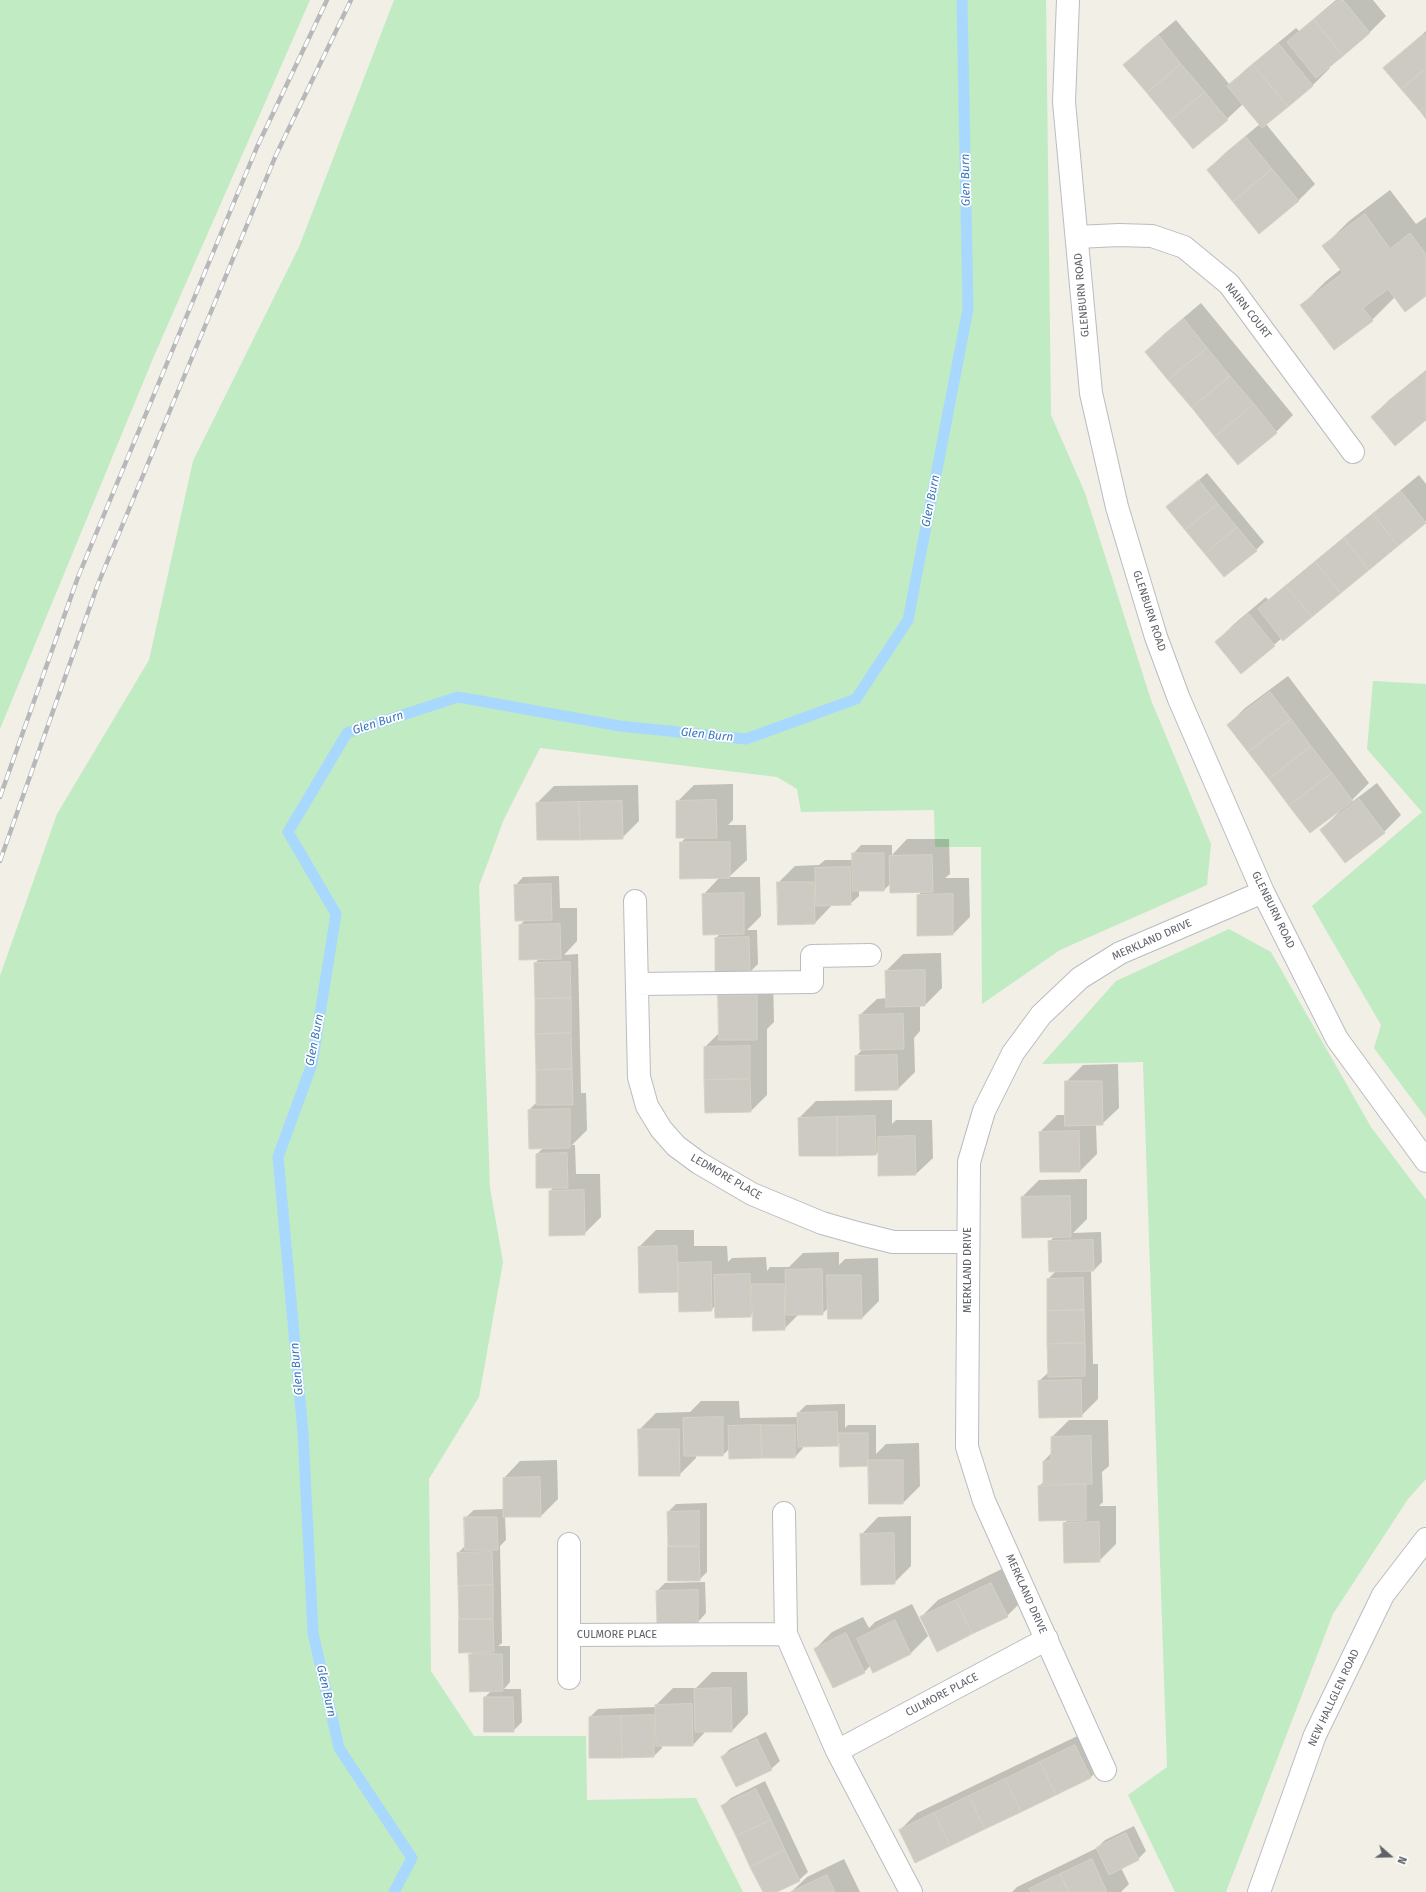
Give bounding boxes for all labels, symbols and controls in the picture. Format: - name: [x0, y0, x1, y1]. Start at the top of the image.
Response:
- water label: Glen Burn: [958, 153, 974, 207]
- street label: GLENBURN ROAD: [1072, 252, 1092, 338]
- street label: NAIRN COURT: [1222, 280, 1274, 342]
- water label: Glen Burn: [919, 474, 943, 528]
- street label: GLENBURN ROAD: [1130, 569, 1168, 653]
- water label: Glen Burn: [351, 708, 405, 738]
- water label: Glen Burn: [680, 725, 734, 745]
- street label: GLENBURN ROAD: [1249, 869, 1297, 951]
- street label: MERKLAND DRIVE: [1110, 917, 1194, 963]
- water label: Glen Burn: [303, 1013, 327, 1067]
- street label: LEDMORE PLACE: [688, 1151, 764, 1203]
- street label: MERKLAND DRIVE: [961, 1227, 975, 1313]
- water label: Glen Burn: [288, 1342, 306, 1396]
- street label: MERKLAND DRIVE: [1003, 1552, 1049, 1636]
- street label: CULMORE PLACE: [577, 1628, 657, 1642]
- street label: NEW HALLGLEN ROAD: [1306, 1647, 1362, 1749]
- water label: Glen Burn: [313, 1664, 339, 1718]
- street label: CULMORE PLACE: [903, 1670, 981, 1720]
- north arrow: [1370, 1836, 1410, 1876]
- text: N: [1394, 1855, 1409, 1866]

